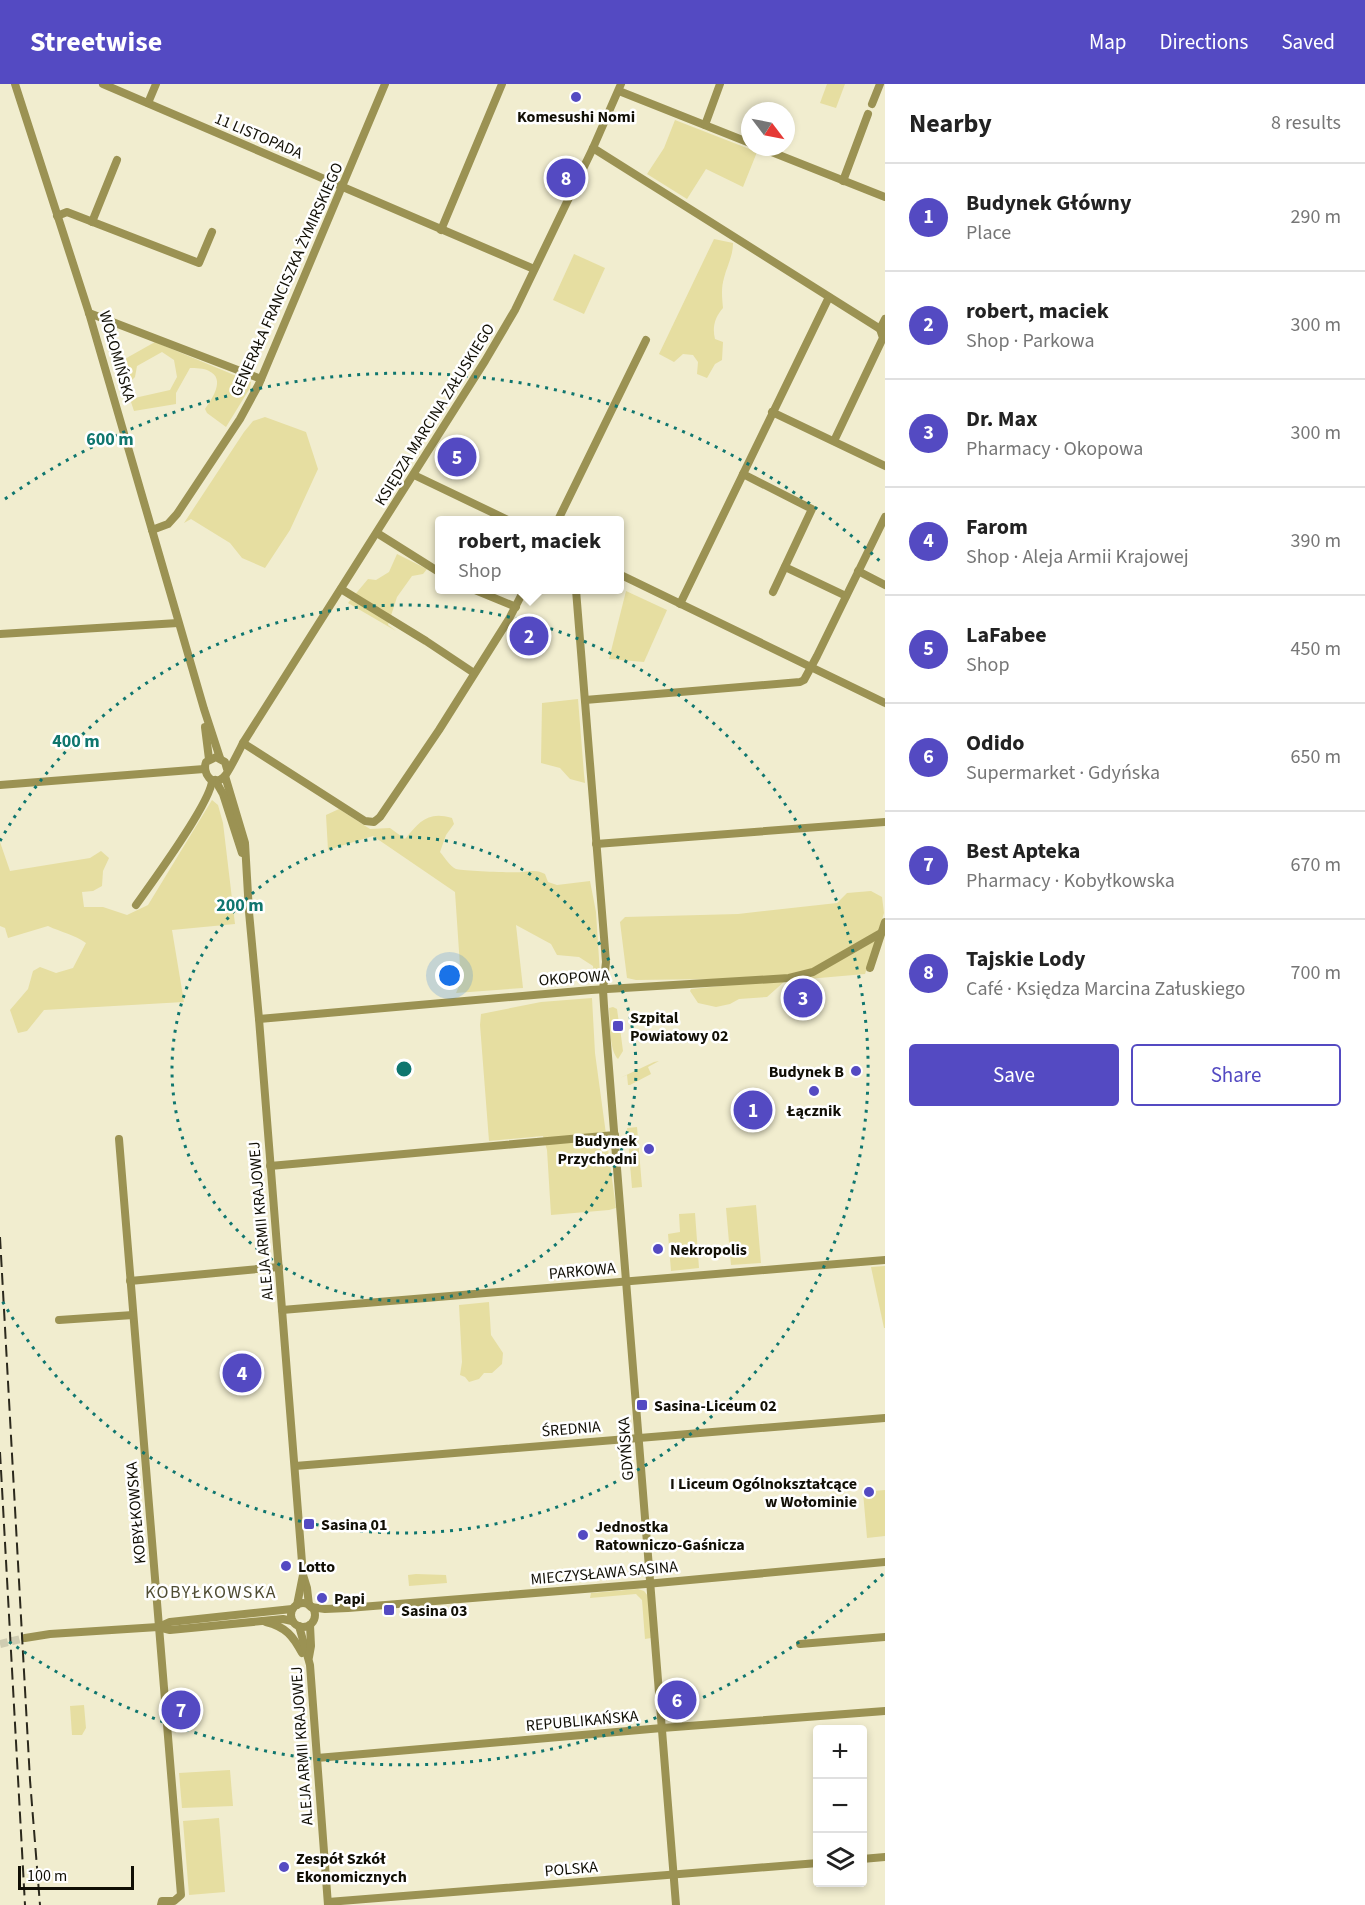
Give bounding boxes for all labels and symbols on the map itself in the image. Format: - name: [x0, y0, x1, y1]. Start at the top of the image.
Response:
- marker: Komesushi Nomi: [569, 90, 583, 104]
- north arrow: [741, 102, 795, 156]
- place label: Komesushi Nomi: [517, 106, 635, 128]
- street label: 11 LISTOPADA: [211, 108, 306, 164]
- pin: 8: [546, 156, 586, 200]
- street label: GENERAŁA FRANCISZKA ŻYMIRSKIEGO: [225, 159, 349, 400]
- street label: WOŁOMIŃSKA: [94, 308, 141, 405]
- street label: KSIĘDZA MARCINA ZAŁUSKIEGO: [370, 319, 500, 510]
- text: 600 m: [86, 427, 134, 452]
- pin: 5: [438, 434, 476, 479]
- pin: 2: [510, 614, 548, 658]
- text: 400 m: [52, 729, 100, 754]
- text: 200 m: [216, 893, 264, 918]
- your location: [435, 961, 464, 990]
- street label: OKOPOWA: [538, 965, 611, 991]
- pin: 3: [784, 976, 822, 1020]
- place label: Szpital Powiatowy 02: [630, 1007, 728, 1047]
- marker: Szpital Powiatowy 02: [611, 1019, 625, 1033]
- centre of rings: [394, 1059, 414, 1079]
- place label: Budynek B: [769, 1061, 844, 1083]
- marker: Budynek B: [849, 1064, 863, 1078]
- marker: Łącznik: [807, 1084, 821, 1098]
- pin: 1: [734, 1088, 772, 1132]
- place label: Łącznik: [786, 1100, 841, 1122]
- place label: Budynek Przychodni: [558, 1130, 637, 1170]
- street label: ALEJA ARMII KRAJOWEJ: [243, 1141, 279, 1301]
- marker: Budynek Przychodni: [642, 1142, 656, 1156]
- place label: Nekropolis: [670, 1239, 747, 1261]
- marker: Nekropolis: [651, 1242, 665, 1256]
- street label: PARKOWA: [548, 1257, 617, 1285]
- pin: 4: [222, 1350, 262, 1396]
- place label: Sasina-Liceum 02: [654, 1395, 777, 1417]
- marker: Sasina-Liceum 02: [635, 1398, 649, 1412]
- street label: ŚREDNIA: [541, 1415, 602, 1443]
- street label: GDYŃSKA: [613, 1416, 639, 1481]
- street label: KOBYŁKOWSKA: [121, 1461, 151, 1565]
- place label: I Liceum Ogólnokształcące w Wołominie: [670, 1473, 857, 1513]
- marker: I Liceum Ogólnokształcące w Wołominie: [862, 1485, 876, 1499]
- place label: Sasina 01: [321, 1514, 388, 1536]
- place label: Jednostka Ratowniczo-Gaśnicza: [595, 1516, 745, 1556]
- marker: Sasina 01: [302, 1517, 316, 1531]
- marker: Jednostka Ratowniczo-Gaśnicza: [576, 1528, 590, 1542]
- place label: Lotto: [298, 1556, 335, 1578]
- street label: MIECZYSŁAWA SASINA: [530, 1556, 679, 1590]
- marker: Lotto: [279, 1559, 293, 1573]
- district label: KOBYŁKOWSKA: [145, 1580, 277, 1605]
- place label: Papi: [334, 1588, 365, 1610]
- marker: Papi: [315, 1591, 329, 1605]
- place label: Sasina 03: [401, 1600, 468, 1622]
- marker: Sasina 03: [382, 1603, 396, 1617]
- street label: ALEJA ARMII KRAJOWEJ: [285, 1666, 319, 1826]
- pin: 6: [658, 1678, 696, 1722]
- pin: 7: [162, 1688, 201, 1732]
- street label: REPUBLIKAŃSKA: [525, 1705, 640, 1737]
- place label: Zespół Szkół Ekonomicznych: [296, 1848, 407, 1888]
- street label: POLSKA: [544, 1856, 599, 1882]
- marker: Zespół Szkół Ekonomicznych: [277, 1860, 291, 1874]
- scale bar: [18, 1863, 134, 1890]

